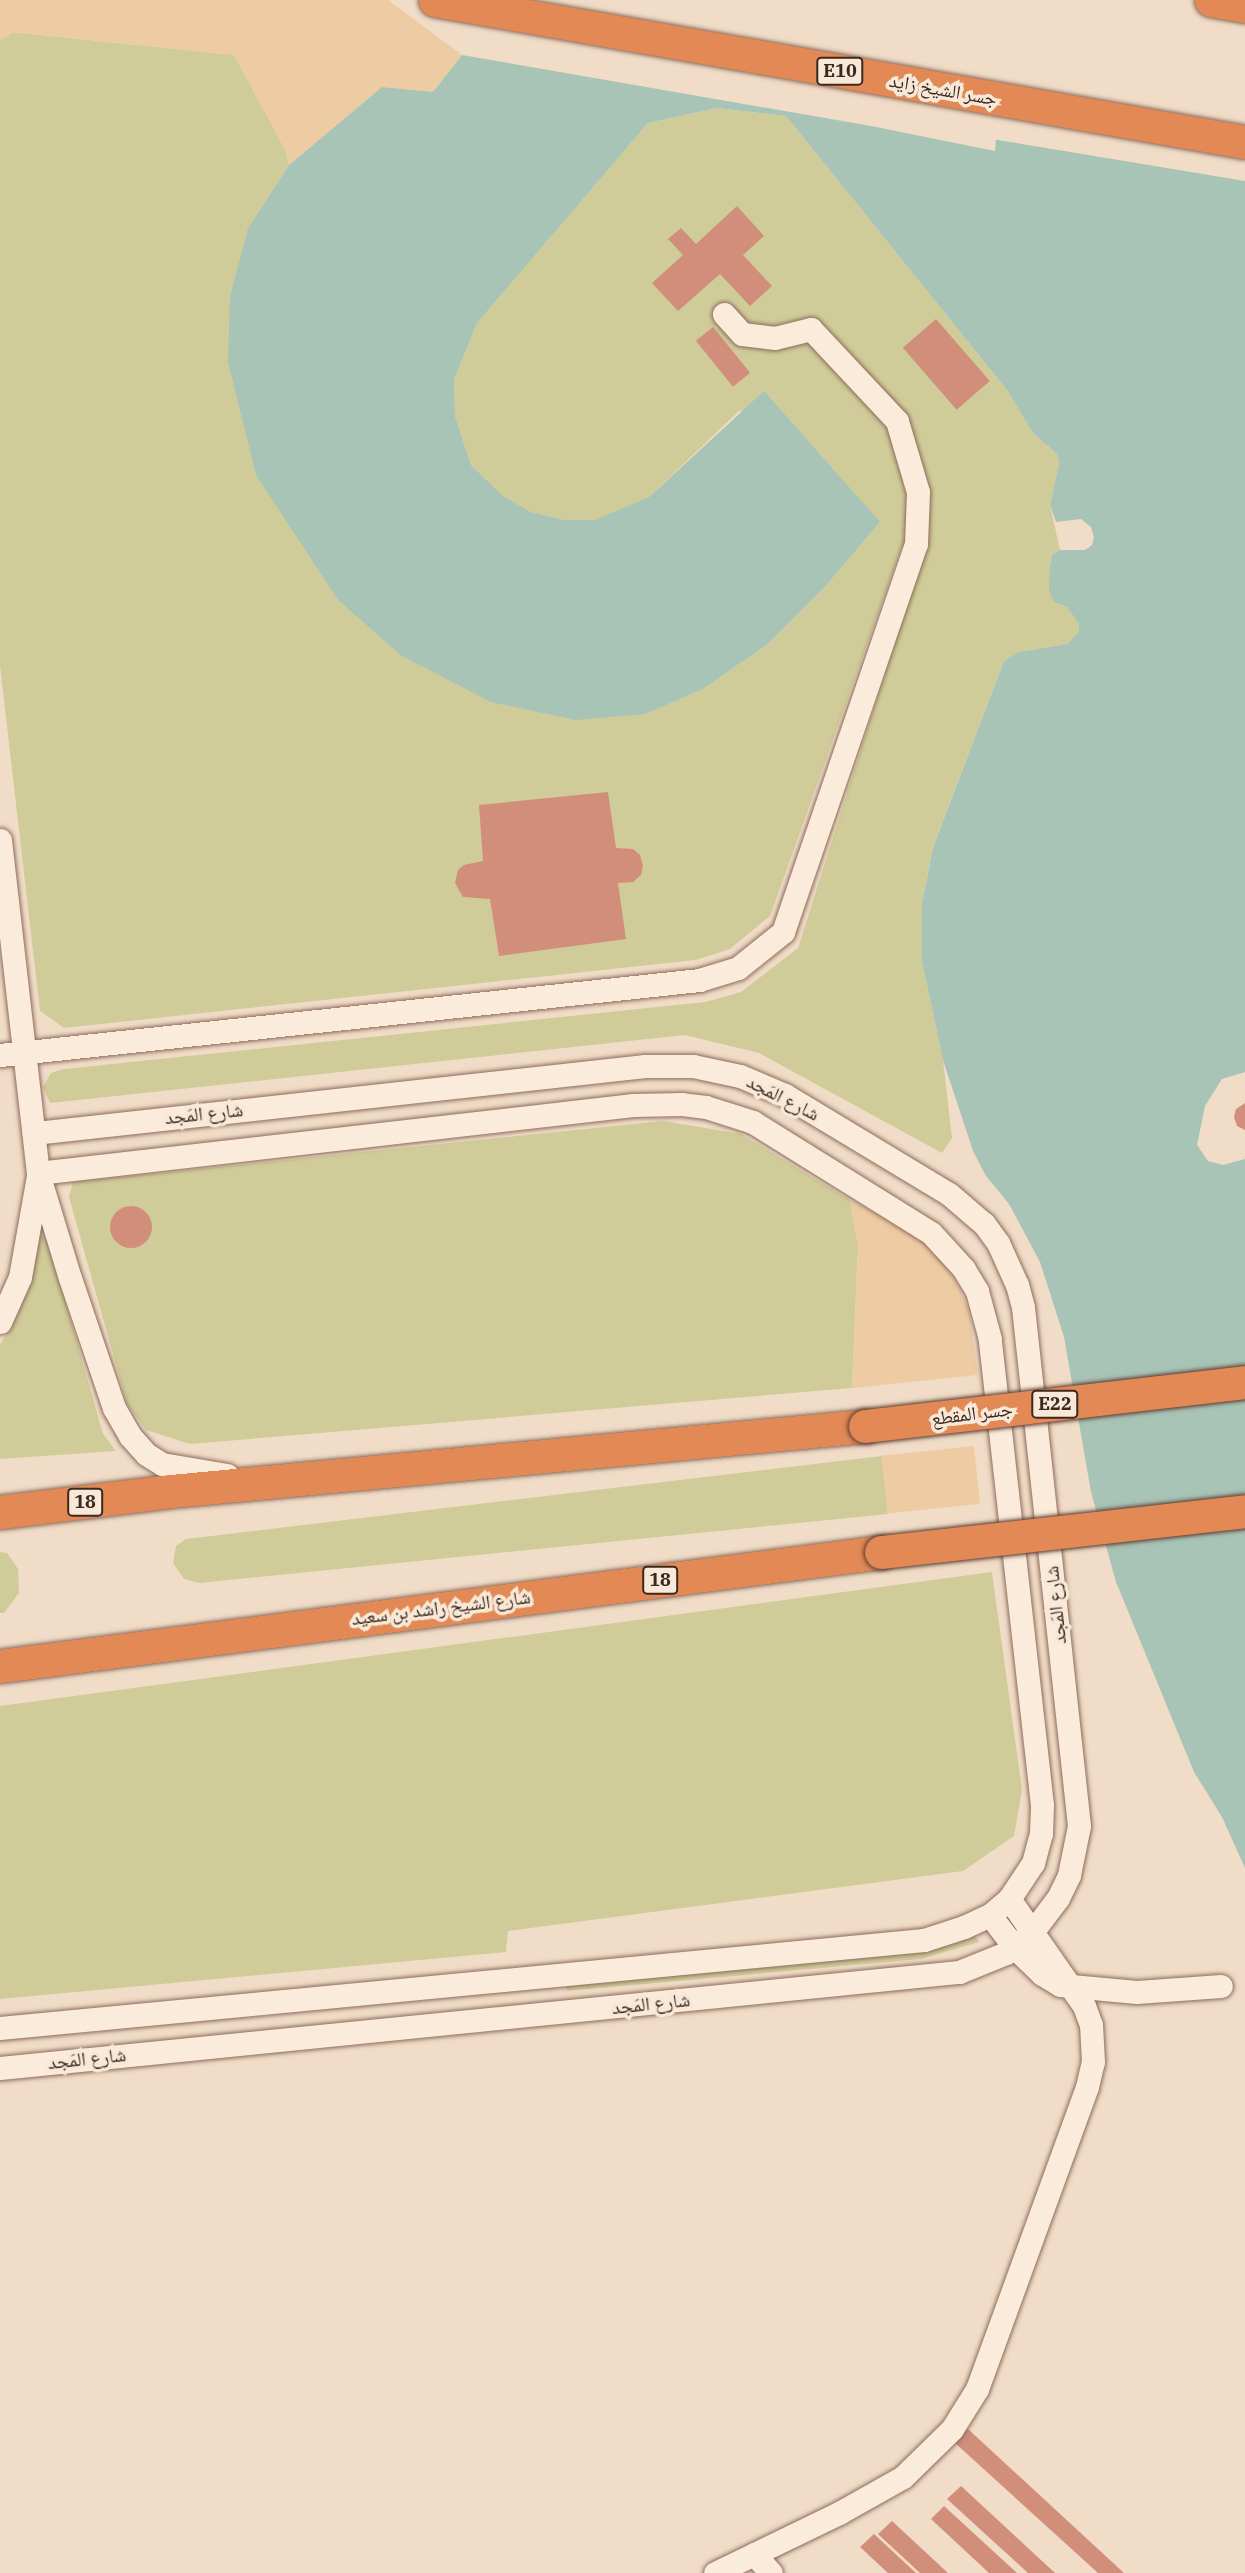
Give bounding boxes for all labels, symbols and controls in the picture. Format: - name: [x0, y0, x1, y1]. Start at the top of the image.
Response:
- road number: E10: [816, 56, 864, 86]
- street label: جسر الشيخ زايد: [887, 69, 999, 111]
- street label: شارع المَجد: [743, 1070, 823, 1126]
- street label: شارع المَجد: [164, 1099, 244, 1129]
- road number: E22: [1030, 1390, 1080, 1419]
- street label: جسر المقطع: [930, 1398, 1014, 1430]
- road number: 18: [66, 1488, 104, 1517]
- street label: شارع المَجد: [1041, 1565, 1071, 1645]
- road number: 18: [641, 1566, 679, 1595]
- street label: شارع الشيخ راشد بن سعيد: [350, 1586, 532, 1630]
- street label: شارع المَجد: [611, 1989, 691, 2019]
- street label: شارع المَجد: [47, 2044, 127, 2074]

